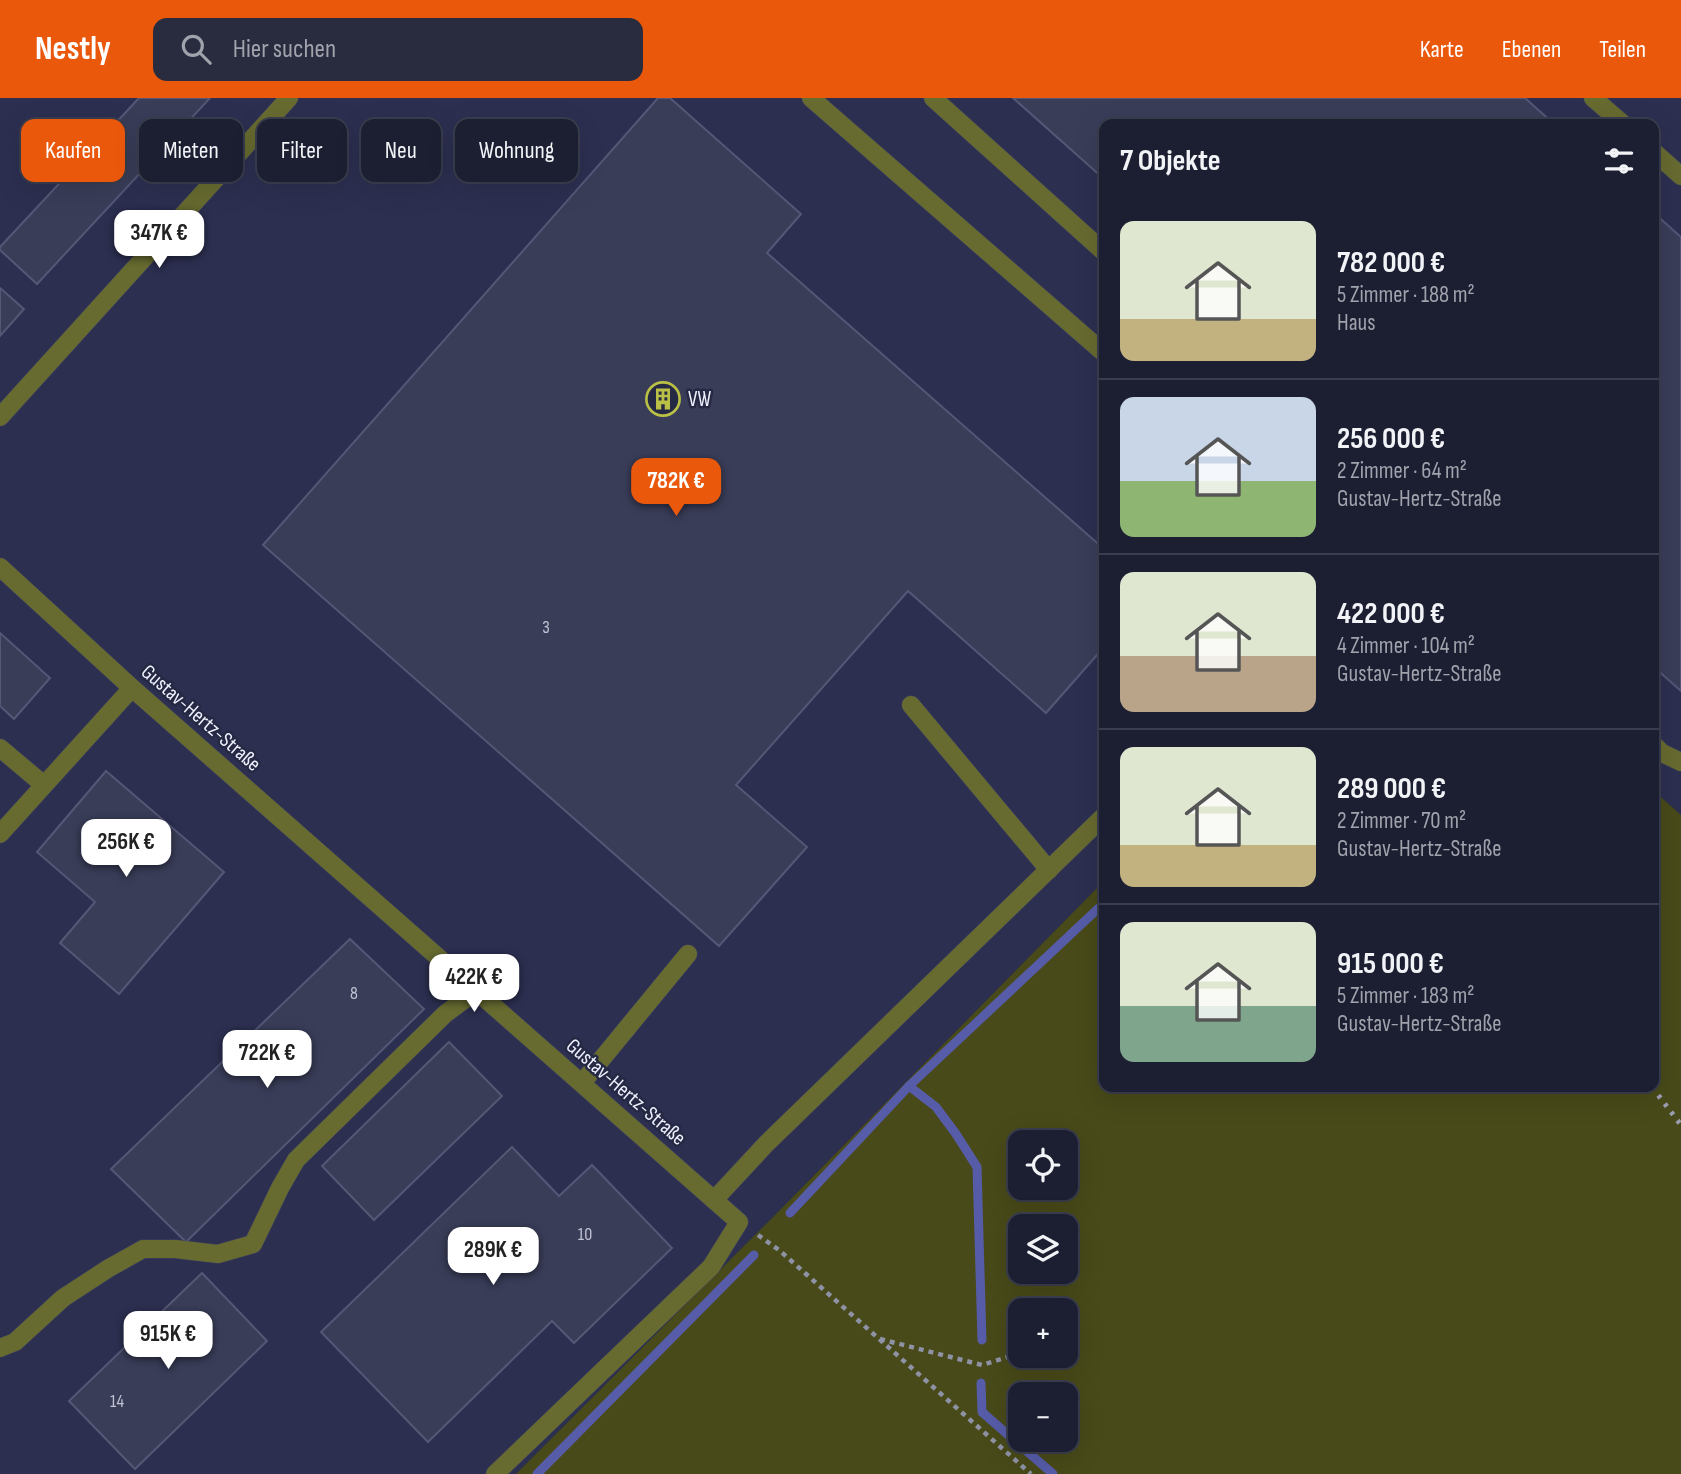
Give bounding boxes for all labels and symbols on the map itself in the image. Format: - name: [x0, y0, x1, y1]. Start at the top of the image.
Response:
- pin: 347K €: [102, 211, 216, 270]
- building icon: VW: [644, 380, 682, 418]
- place label: VW: [688, 387, 712, 412]
- pin: 782K €: [619, 458, 733, 518]
- house number: 3: [542, 617, 550, 638]
- street label: Gustav-Hertz-Straße: [136, 659, 266, 777]
- pin: 256K €: [69, 820, 183, 879]
- pin: 422K €: [417, 954, 531, 1014]
- house number: 8: [350, 983, 358, 1004]
- pin: 722K €: [210, 1030, 324, 1090]
- street label: Gustav-Hertz-Straße: [561, 1033, 691, 1151]
- house number: 10: [578, 1224, 592, 1245]
- pin: 289K €: [436, 1228, 550, 1287]
- pin: 915K €: [111, 1312, 225, 1371]
- house number: 14: [110, 1391, 124, 1412]

